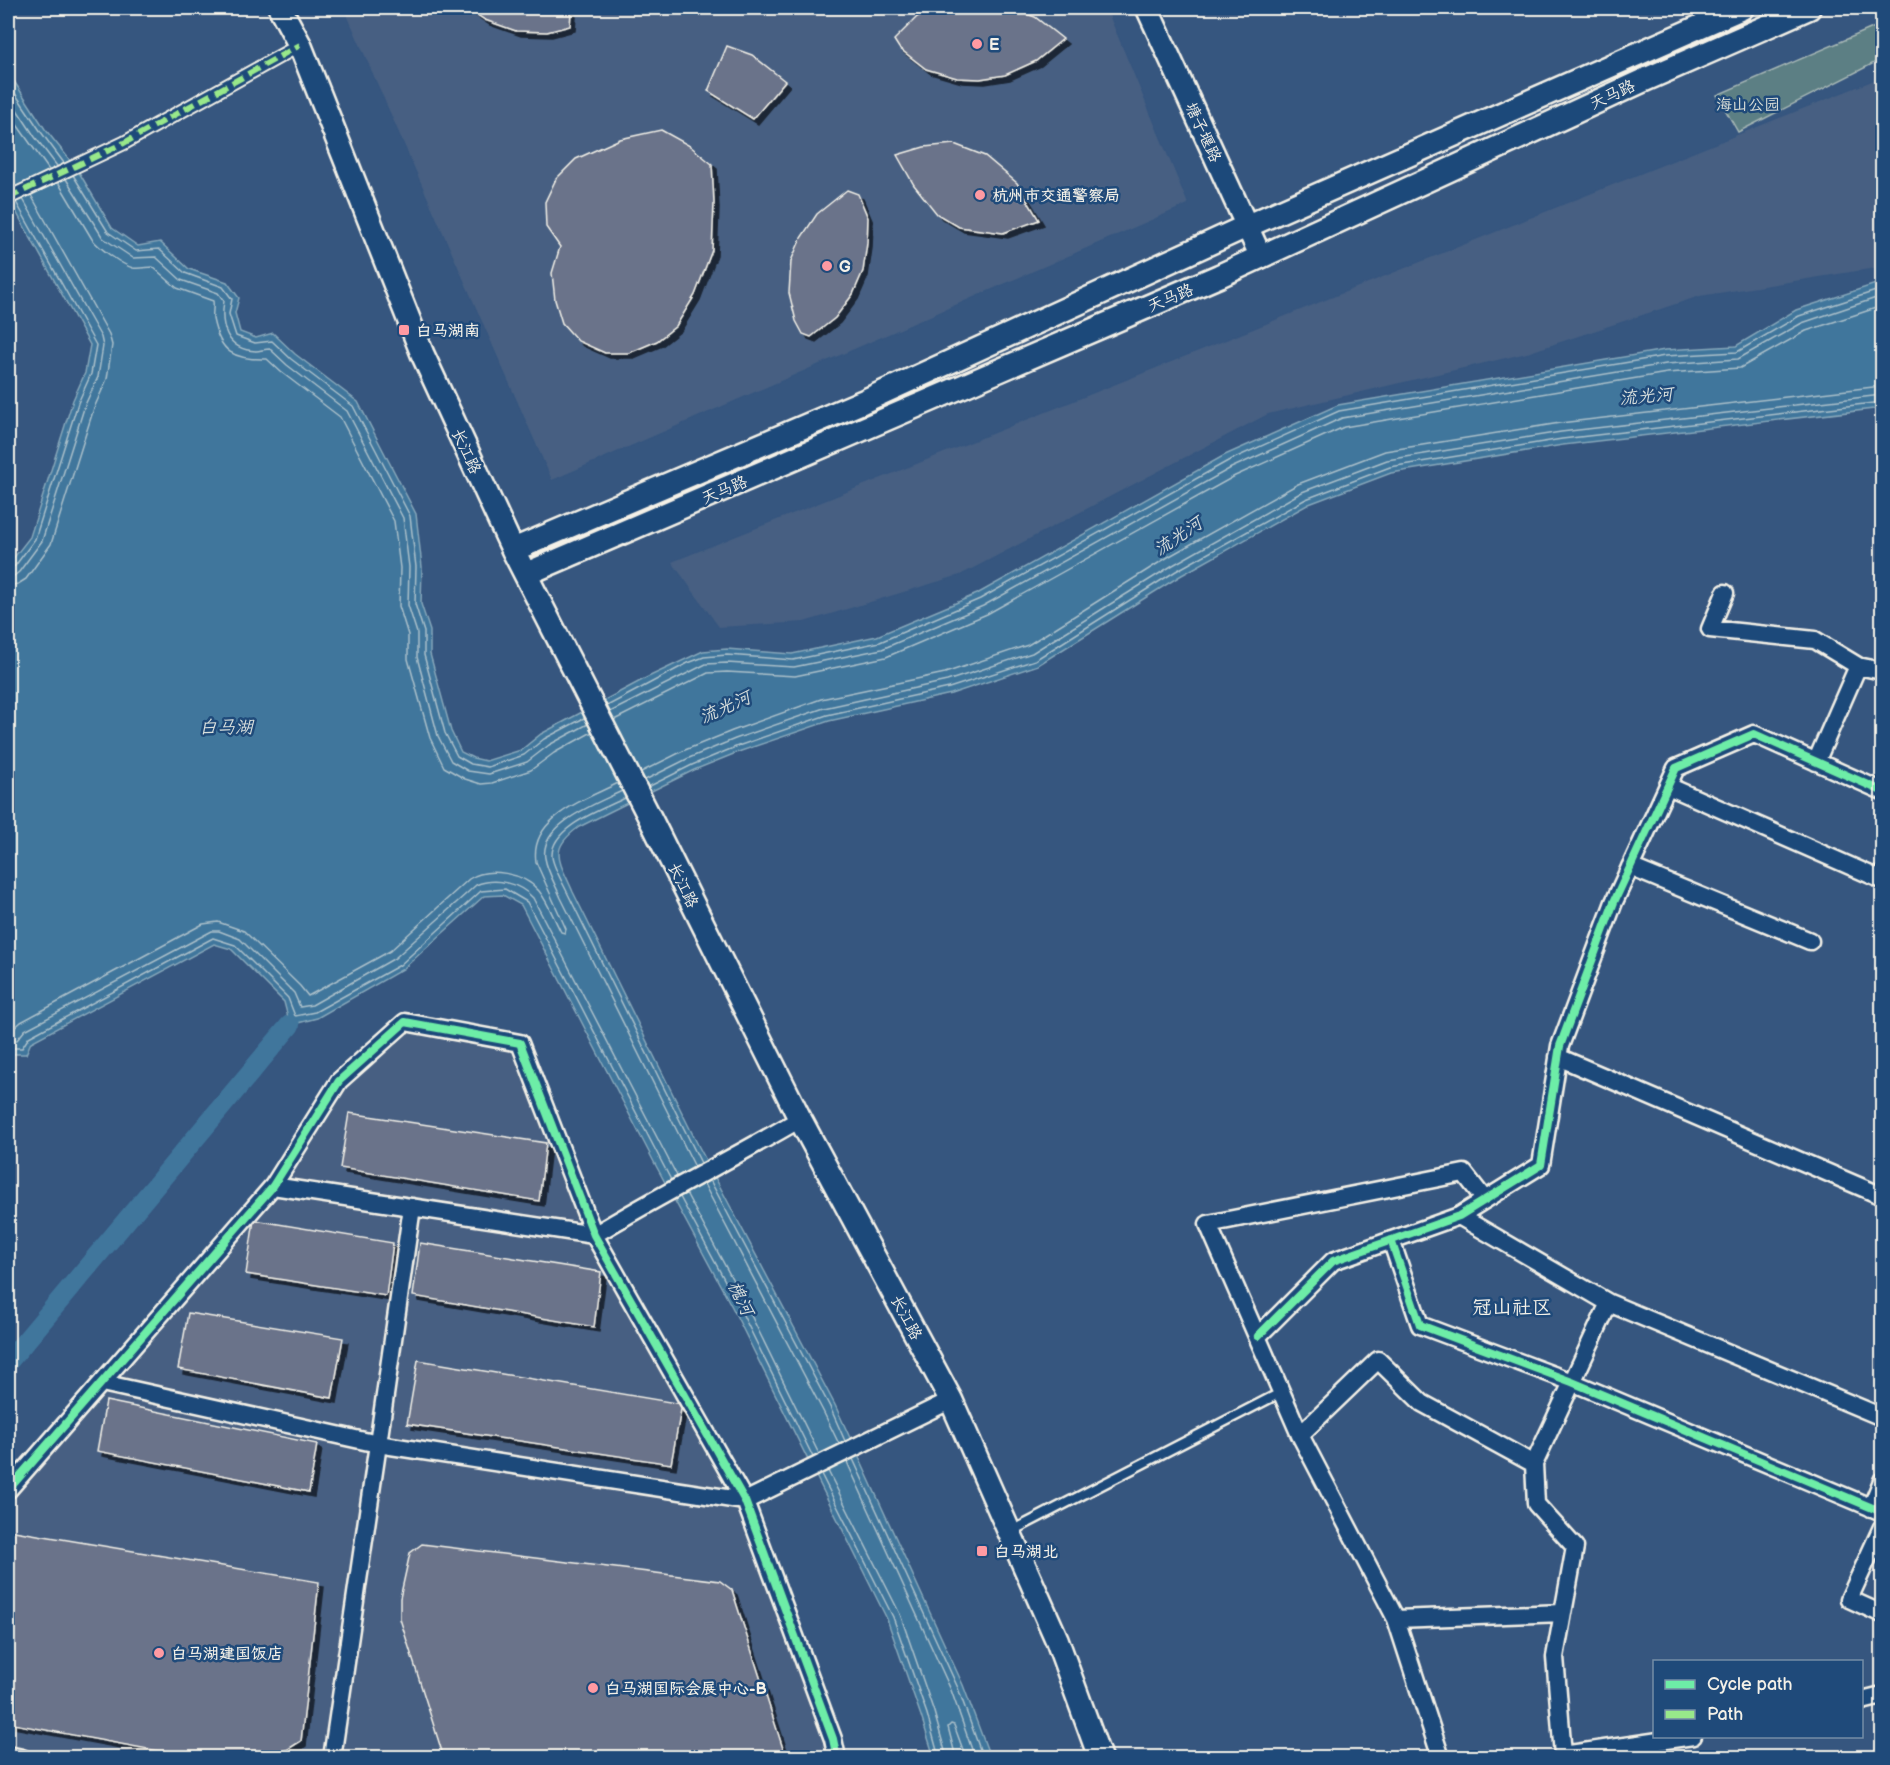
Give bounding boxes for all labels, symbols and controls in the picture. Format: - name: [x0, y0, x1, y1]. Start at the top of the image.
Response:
- place label: E: [989, 36, 999, 55]
- marker: E: [970, 37, 984, 51]
- street label: 天马路: [1587, 77, 1638, 114]
- park label: 海山公园: [1716, 96, 1780, 115]
- street label: 塘子堰路: [1181, 100, 1225, 166]
- place label: 杭州市交通警察局: [992, 187, 1120, 206]
- marker: 杭州市交通警察局: [973, 188, 987, 202]
- place label: G: [839, 258, 851, 277]
- marker: G: [820, 259, 834, 273]
- street label: 天马路: [1145, 280, 1196, 317]
- place label: 白马湖南: [416, 322, 480, 341]
- marker: 白马湖南: [397, 323, 411, 337]
- water label: 流光河: [1618, 383, 1677, 409]
- street label: 长江路: [447, 426, 484, 477]
- street label: 天马路: [699, 472, 750, 509]
- water label: 流光河: [1150, 511, 1209, 560]
- water label: 流光河: [696, 686, 757, 728]
- water label: 白马湖: [199, 717, 255, 738]
- street label: 长江路: [664, 860, 702, 911]
- water label: 槐河: [723, 1277, 759, 1322]
- street label: 长江路: [886, 1292, 925, 1343]
- district label: 冠山社区: [1472, 1296, 1552, 1320]
- place label: 白马湖北: [994, 1543, 1058, 1562]
- marker: 白马湖北: [975, 1544, 989, 1558]
- place label: 白马湖建国饭店: [171, 1645, 283, 1664]
- marker: 白马湖建国饭店: [152, 1646, 166, 1660]
- legend: [1653, 1660, 1863, 1738]
- text: Cycle path: [1707, 1674, 1793, 1695]
- place label: 白马湖国际会展中心-B: [605, 1680, 767, 1699]
- marker: 白马湖国际会展中心-B: [586, 1681, 600, 1695]
- text: Path: [1707, 1704, 1743, 1725]

